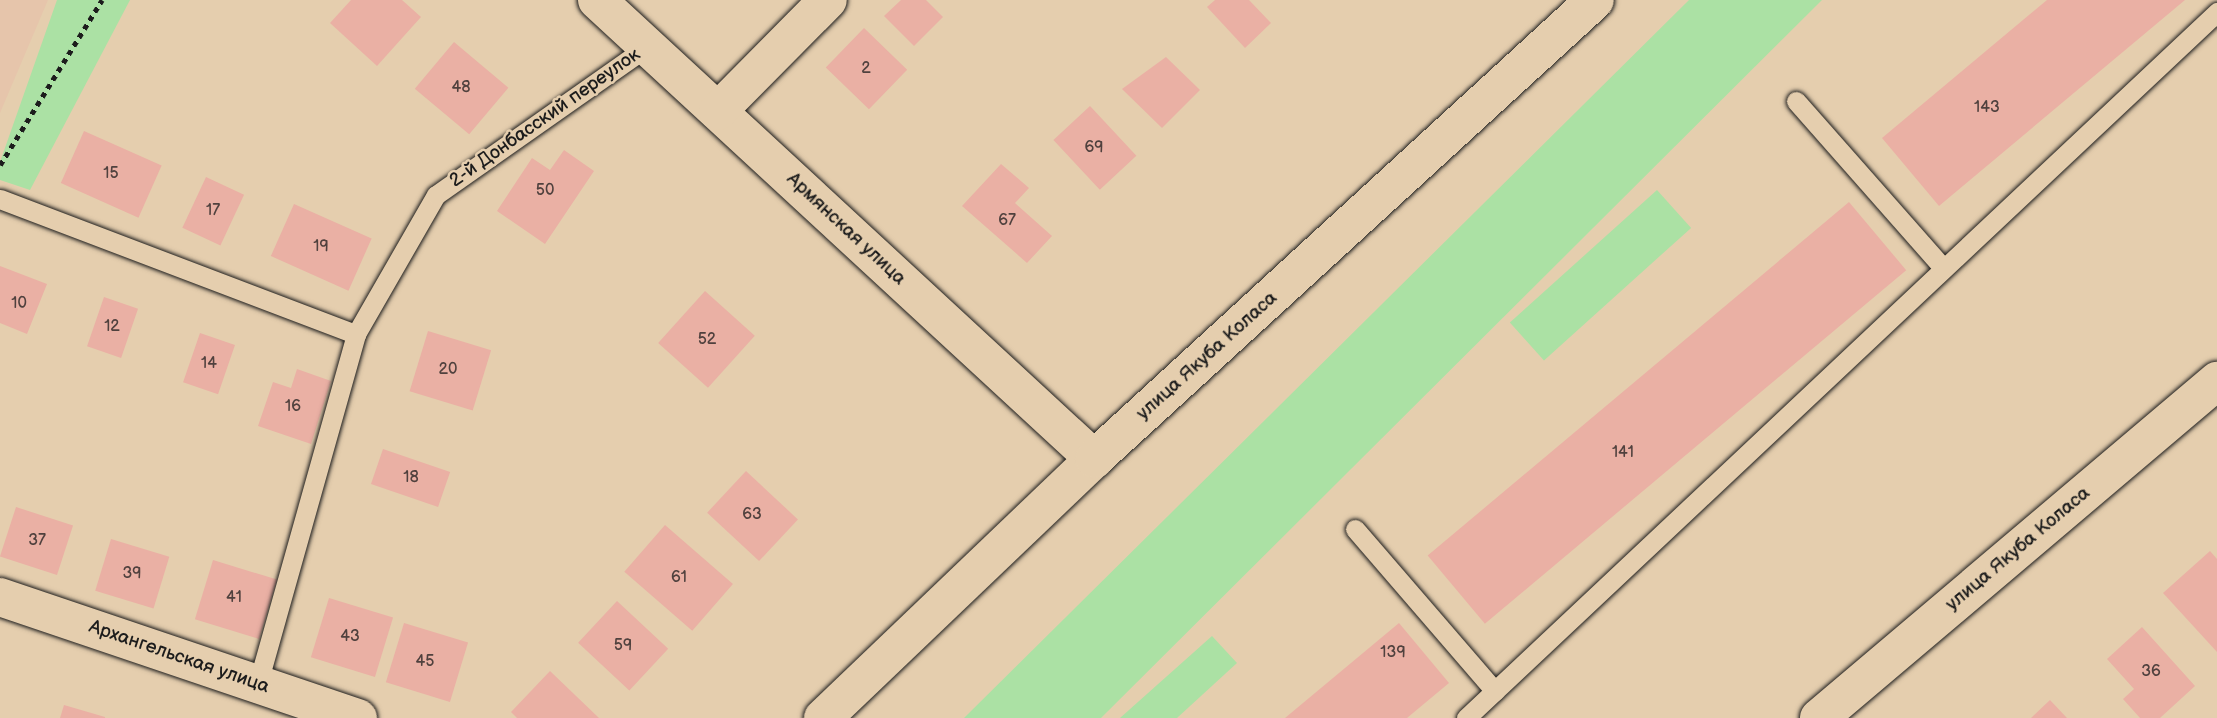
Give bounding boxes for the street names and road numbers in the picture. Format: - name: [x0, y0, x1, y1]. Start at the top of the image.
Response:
- street label: 2-й Донбасский переулок: [445, 43, 645, 193]
- street label: Армянская улица: [782, 168, 910, 290]
- street label: улица Якуба Коласа: [1132, 287, 1282, 425]
- street label: улица Якуба Коласа: [1941, 482, 2095, 616]
- street label: Архангельская улица: [86, 615, 272, 699]

